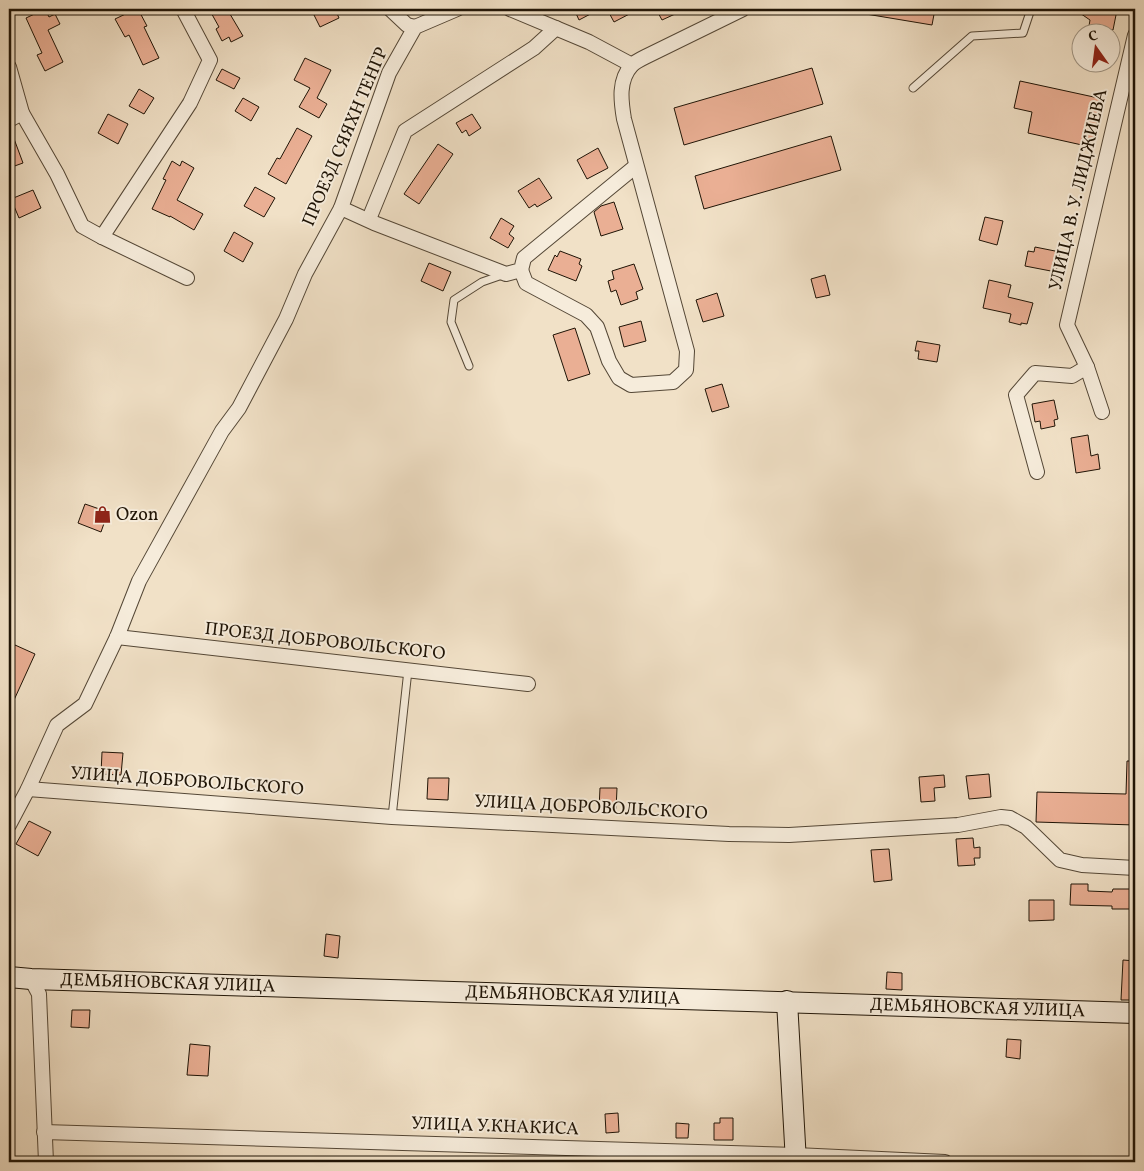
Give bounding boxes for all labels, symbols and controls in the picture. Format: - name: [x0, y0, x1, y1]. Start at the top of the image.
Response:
- north arrow: [1072, 22, 1122, 72]
- text: С: [1087, 27, 1100, 47]
- street label: ПРОЕЗД СЯЯХН ТЕНГР: [297, 44, 395, 230]
- street label: УЛИЦА В. У. ЛИДЖИЕВА: [1044, 86, 1114, 293]
- place label: Ozon: [116, 503, 159, 528]
- shop icon: Ozon: [92, 505, 112, 525]
- street label: ПРОЕЗД ДОБРОВОЛЬСКОГО: [203, 617, 447, 667]
- street label: УЛИЦА ДОБРОВОЛЬСКОГО: [70, 761, 304, 803]
- street label: УЛИЦА ДОБРОВОЛЬСКОГО: [474, 789, 708, 827]
- street label: ДЕМЬЯНОВСКАЯ УЛИЦА: [60, 967, 276, 999]
- street label: ДЕМЬЯНОВСКАЯ УЛИЦА: [465, 980, 681, 1011]
- street label: ДЕМЬЯНОВСКАЯ УЛИЦА: [870, 992, 1086, 1024]
- street label: УЛИЦА У.КНАКИСА: [411, 1112, 580, 1142]

